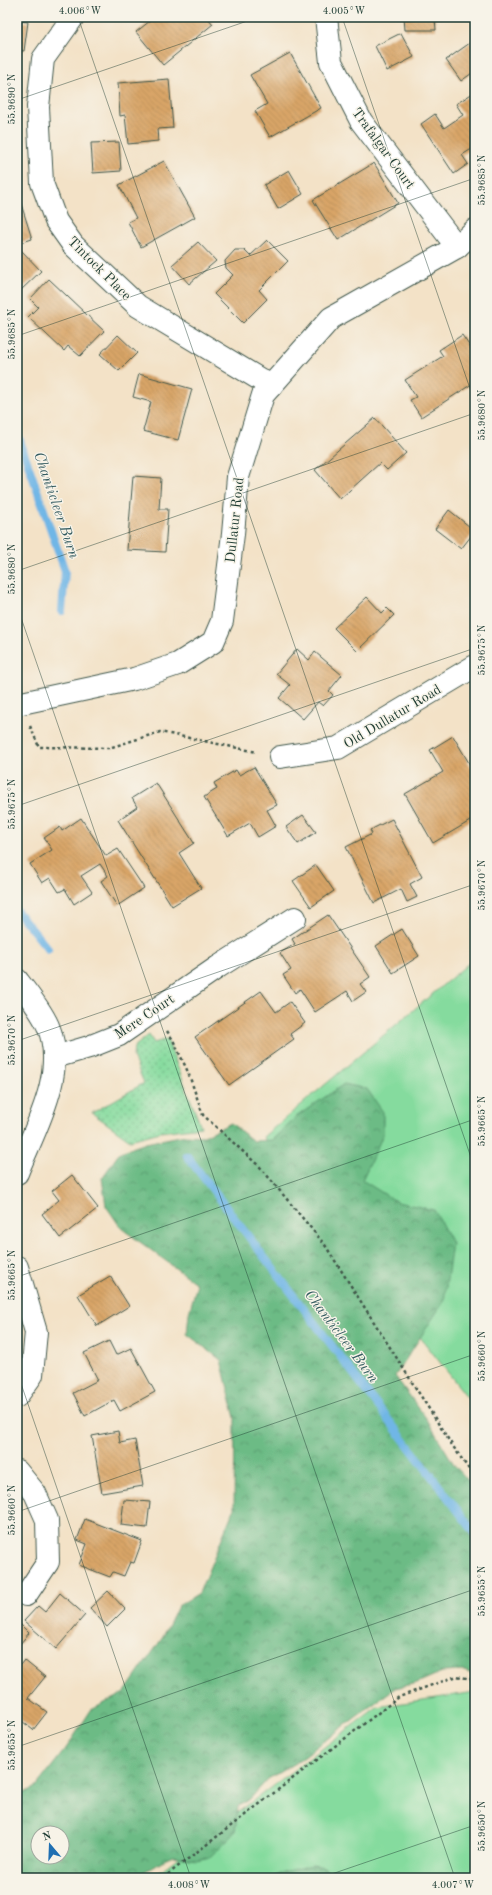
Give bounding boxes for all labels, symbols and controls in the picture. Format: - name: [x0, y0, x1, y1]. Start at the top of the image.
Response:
- text: 4.006°W: [59, 6, 102, 16]
- text: 4.005°W: [323, 6, 366, 16]
- text: 55.9690°N: [7, 73, 17, 125]
- street label: Trafalgar Court: [349, 105, 417, 192]
- text: 55.9685°N: [477, 154, 487, 206]
- street label: Tintock Place: [65, 234, 134, 303]
- text: 55.9685°N: [7, 308, 17, 360]
- text: 55.9680°N: [477, 389, 487, 441]
- water label: Chanticleer Burn: [30, 450, 81, 561]
- street label: Dullatur Road: [224, 477, 246, 564]
- text: 55.9680°N: [7, 543, 17, 595]
- text: 55.9675°N: [477, 624, 487, 676]
- street label: Old Dullatur Road: [341, 682, 444, 751]
- text: 55.9675°N: [7, 778, 17, 830]
- text: 55.9670°N: [477, 859, 487, 911]
- street label: Mere Court: [112, 992, 177, 1042]
- text: 55.9670°N: [7, 1014, 17, 1066]
- text: 55.9665°N: [477, 1095, 487, 1147]
- text: 55.9665°N: [7, 1249, 17, 1301]
- water label: Chanticleer Burn: [301, 1288, 381, 1386]
- text: 55.9660°N: [477, 1330, 487, 1382]
- text: 55.9660°N: [7, 1484, 17, 1536]
- text: 55.9655°N: [477, 1565, 487, 1617]
- text: 55.9655°N: [7, 1719, 17, 1771]
- text: 55.9650°N: [477, 1800, 487, 1852]
- north arrow: [30, 1825, 70, 1865]
- text: N: [41, 1830, 54, 1844]
- text: 4.008°W: [168, 1880, 211, 1890]
- text: 4.007°W: [432, 1880, 475, 1890]

